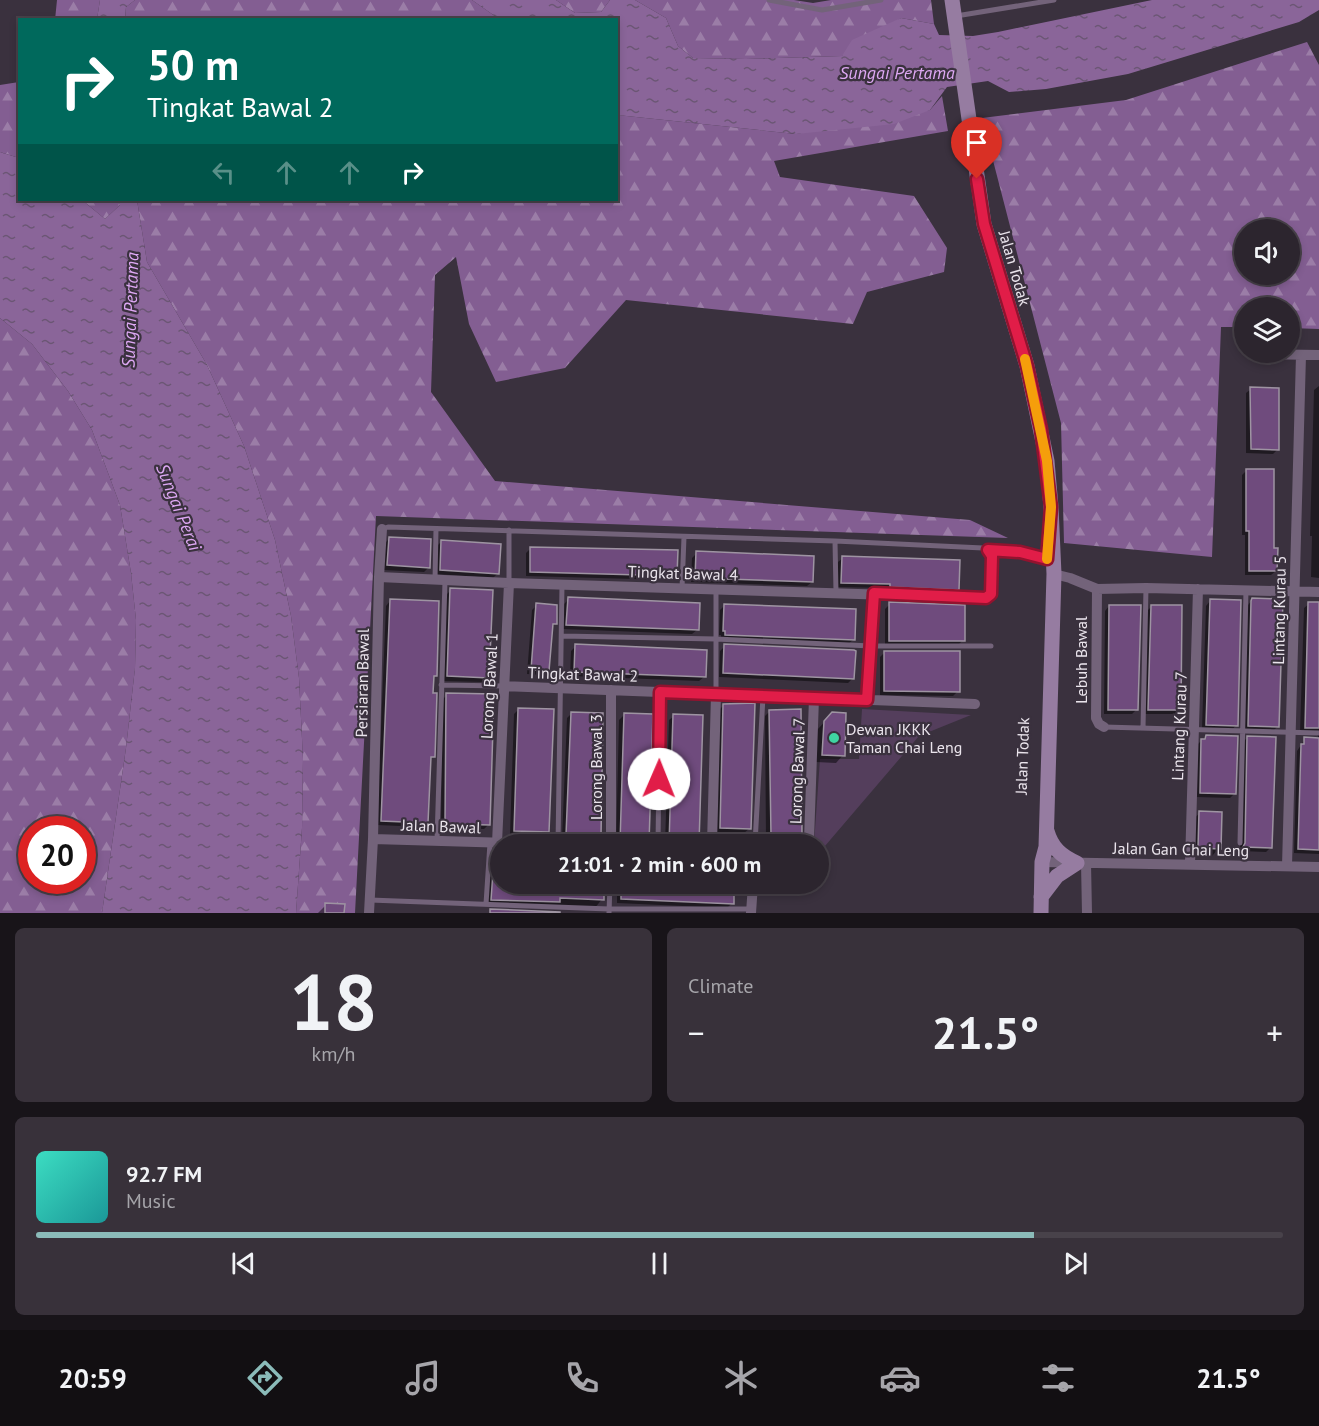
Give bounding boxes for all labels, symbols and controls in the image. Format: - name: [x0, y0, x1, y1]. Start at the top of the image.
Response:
- text: 50 m: [147, 37, 239, 92]
- icon: right: [48, 42, 126, 120]
- water label: Sungai Pertama: [839, 61, 955, 84]
- text: Tingkat Bawal 2: [147, 90, 333, 124]
- pin: [951, 117, 1002, 179]
- icon: arrive: [960, 126, 993, 159]
- icon: left: [207, 156, 240, 189]
- icon: ahead: [270, 156, 303, 189]
- icon: ahead: [333, 156, 366, 189]
- icon: right: [396, 156, 429, 189]
- map controls: [1234, 219, 1300, 363]
- button: sound: [1234, 219, 1300, 285]
- street label: Jalan Todak: [994, 227, 1035, 308]
- water label: Sungai Pertama: [116, 252, 144, 368]
- button: layers: [1234, 297, 1300, 363]
- water label: Sungai Perai: [151, 460, 207, 555]
- street label: Lintang Kurau 5: [1268, 555, 1290, 665]
- street label: Tingkat Bawal 4: [627, 561, 739, 585]
- street label: Lebuh Bawal: [1071, 616, 1091, 704]
- street label: Persiaran Bawal: [351, 628, 373, 738]
- street label: Lorong Bawal 1: [476, 632, 502, 740]
- street label: Tingkat Bawal 2: [527, 662, 639, 686]
- street label: Lintang Kurau 7: [1167, 671, 1191, 781]
- street label: Lorong Bawal 3: [586, 714, 606, 820]
- street label: Jalan Todak: [1011, 717, 1033, 796]
- street label: Lorong Bawal 7: [785, 718, 809, 824]
- place label: Dewan JKKK Taman Chai Leng: [846, 719, 962, 757]
- marker: Dewan JKKK Taman Chai Leng: [827, 731, 841, 745]
- position arrow: [627, 747, 691, 811]
- street label: Jalan Bawal: [400, 815, 482, 837]
- speed limit sign: 20: [18, 816, 96, 894]
- street label: Jalan Gan Chai Leng: [1112, 838, 1249, 860]
- text: 21:01 · 2 min · 600 m: [558, 850, 761, 878]
- text: 18: [289, 951, 378, 1052]
- text: Climate: [688, 973, 754, 999]
- text: 21.5°: [932, 1003, 1039, 1061]
- text: −: [688, 1011, 705, 1054]
- text: +: [1266, 1011, 1283, 1054]
- text: km/h: [312, 1041, 355, 1067]
- text: 92.7 FM: [126, 1160, 202, 1188]
- text: Music: [126, 1188, 175, 1214]
- icon: previous: [227, 1247, 260, 1280]
- icon: pause: [643, 1247, 676, 1280]
- icon: next: [1059, 1247, 1092, 1280]
- icon: directions: [244, 1357, 286, 1399]
- icon: music: [402, 1357, 444, 1399]
- icon: phone: [561, 1357, 603, 1399]
- icon: climate: [720, 1357, 762, 1399]
- icon: car: [879, 1357, 921, 1399]
- icon: filters: [1037, 1357, 1079, 1399]
- text: 20:59: [58, 1361, 127, 1395]
- text: 21.5°: [1196, 1361, 1261, 1395]

